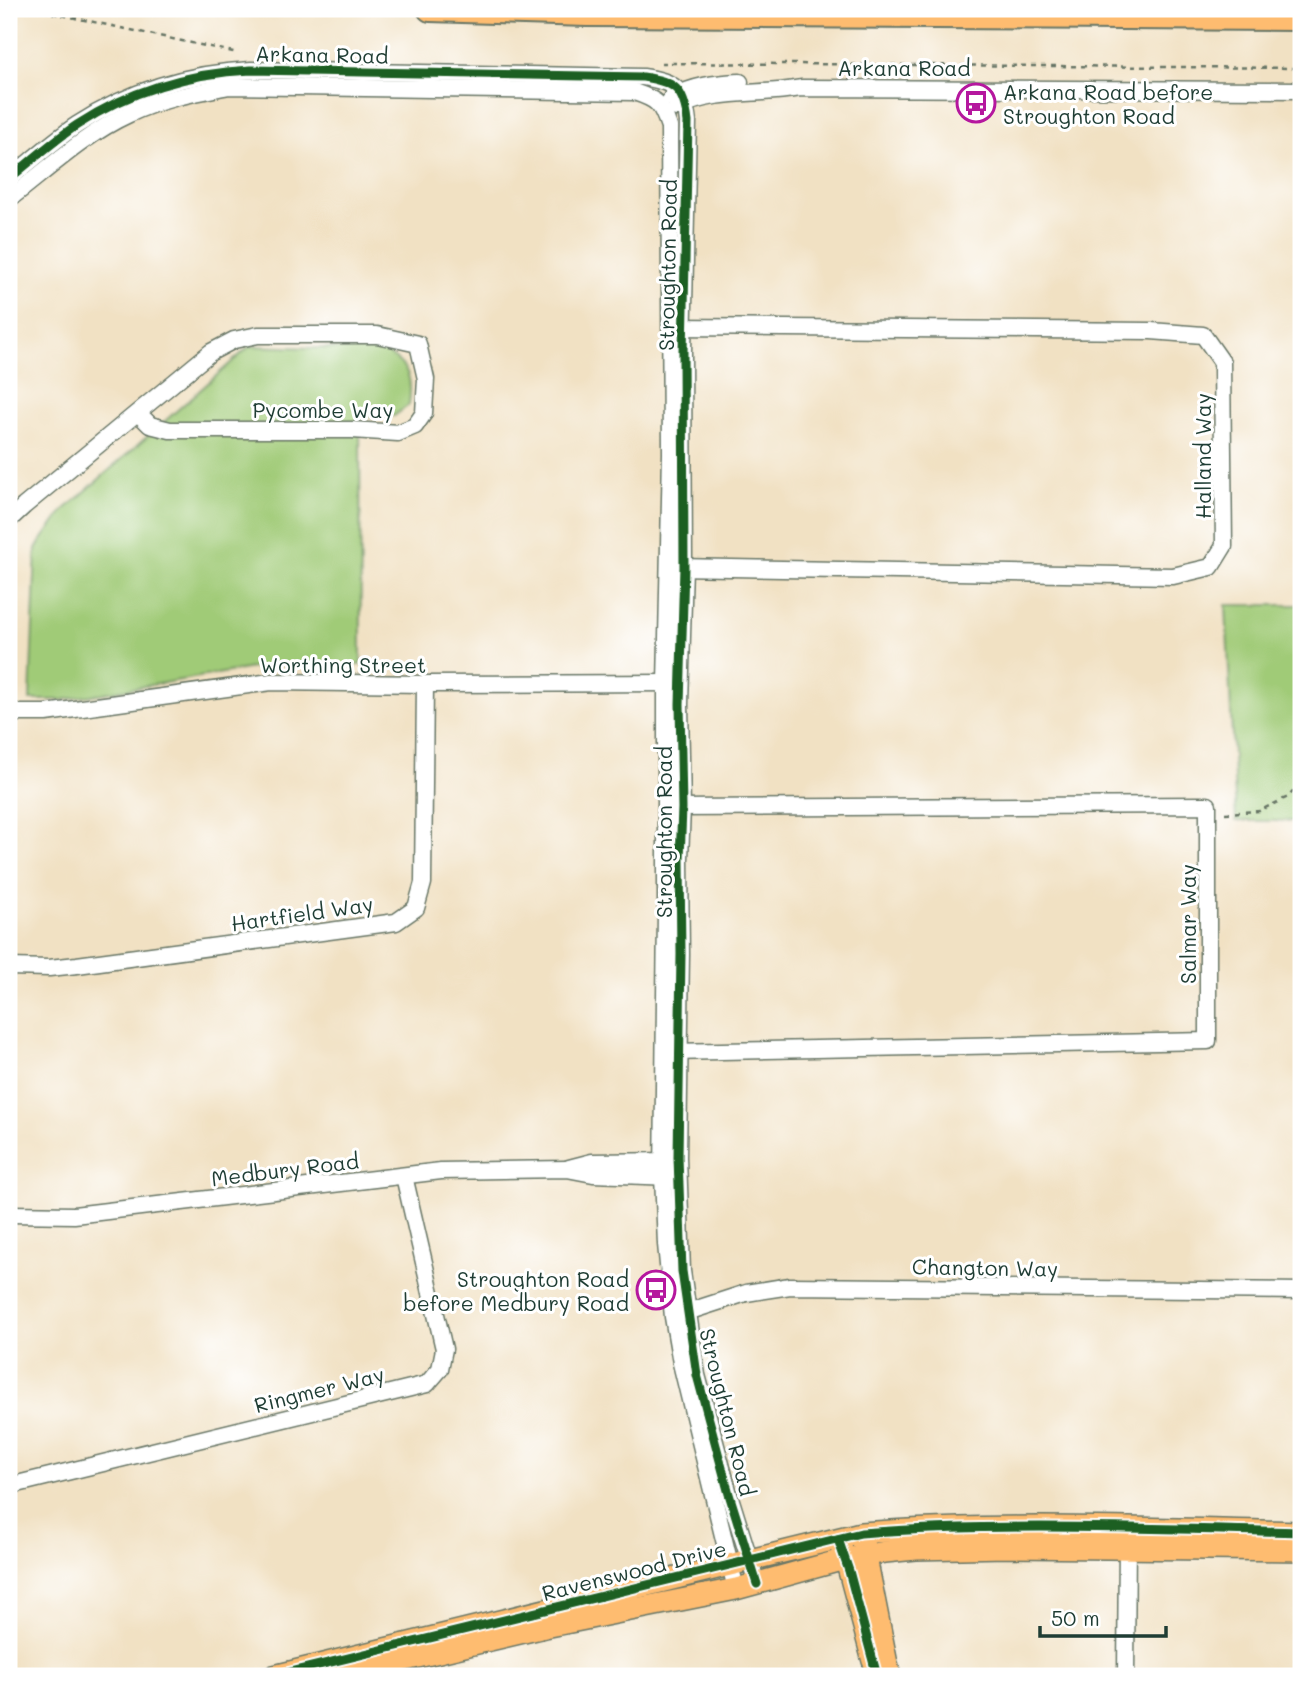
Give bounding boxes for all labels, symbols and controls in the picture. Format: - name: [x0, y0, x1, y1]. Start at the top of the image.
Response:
- street label: Arkana Road: [255, 39, 389, 69]
- street label: Arkana Road: [837, 54, 971, 81]
- place label: Arkana Road before Stroughton Road: [1003, 78, 1213, 129]
- bus stop icon: Arkana Road before Stroughton Road: [955, 82, 997, 124]
- street label: Stroughton Road: [652, 179, 682, 351]
- street label: Halland Way: [1189, 393, 1216, 519]
- street label: Pycombe Way: [253, 396, 393, 423]
- street label: Worthing Street: [260, 651, 426, 678]
- street label: Stroughton Road: [650, 746, 677, 918]
- street label: Salmar Way: [1174, 864, 1201, 984]
- street label: Hartfield Way: [229, 890, 375, 936]
- street label: Medbury Road: [210, 1147, 360, 1191]
- street label: Changton Way: [912, 1252, 1058, 1282]
- place label: Stroughton Road before Medbury Road: [403, 1265, 629, 1316]
- bus stop icon: Stroughton Road before Medbury Road: [635, 1269, 677, 1311]
- street label: Stroughton Road: [694, 1325, 762, 1499]
- street label: Ringmer Way: [251, 1360, 387, 1418]
- street label: Ravenswood Drive: [539, 1534, 729, 1606]
- scale bar: [1040, 1594, 1166, 1638]
- text: 50 m: [1051, 1604, 1100, 1631]

